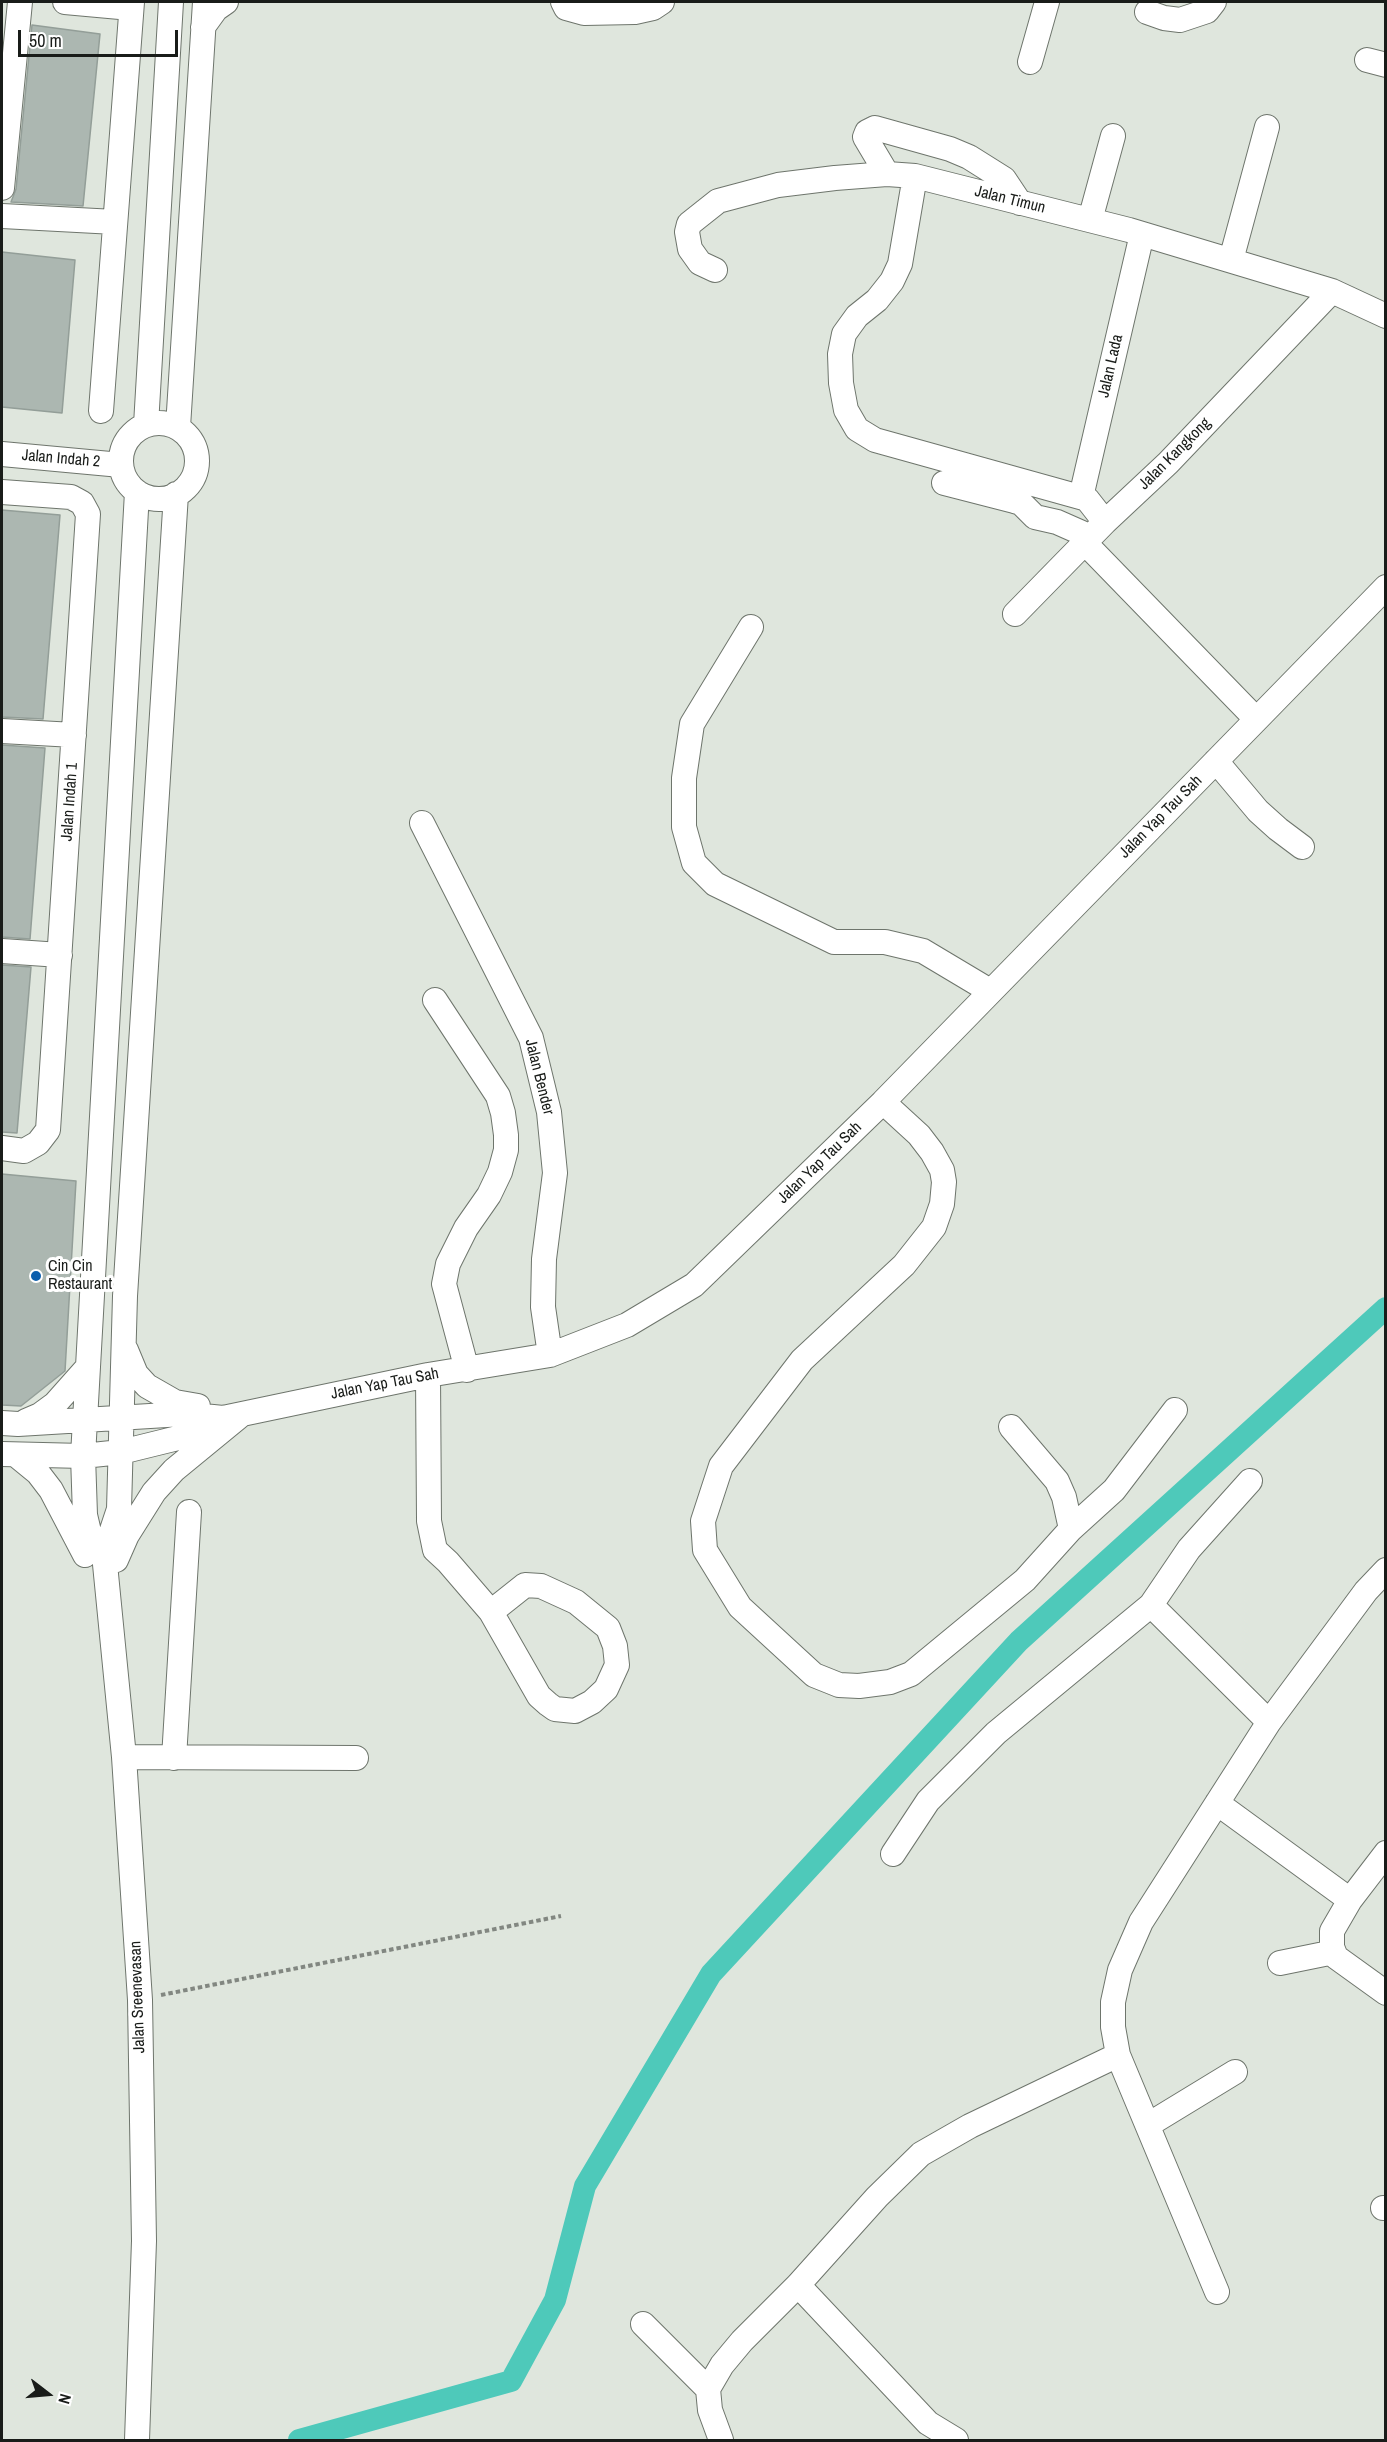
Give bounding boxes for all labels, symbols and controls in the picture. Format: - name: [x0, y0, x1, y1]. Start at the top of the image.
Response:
- scale bar: [21, 18, 182, 56]
- text: 50 m: [29, 28, 62, 53]
- street label: Jalan Timun: [973, 182, 1047, 218]
- street label: Jalan Lada: [1094, 333, 1128, 399]
- street label: Jalan Kangkong: [1135, 414, 1215, 494]
- street label: Jalan Indah 2: [21, 446, 101, 472]
- street label: Jalan Indah 1: [58, 762, 82, 842]
- street label: Jalan Yap Tau Sah: [1116, 772, 1206, 862]
- street label: Jalan Bender: [520, 1037, 558, 1117]
- street label: Jalan Yap Tau Sah: [774, 1118, 866, 1208]
- place label: Cin Cin Restaurant: [48, 1257, 112, 1295]
- marker: Cin Cin Restaurant: [29, 1269, 43, 1283]
- street label: Jalan Yap Tau Sah: [329, 1364, 441, 1404]
- street label: Jalan Sreenevasan: [126, 1941, 150, 2053]
- north arrow: [18, 2364, 78, 2424]
- text: N: [53, 2391, 77, 2407]

